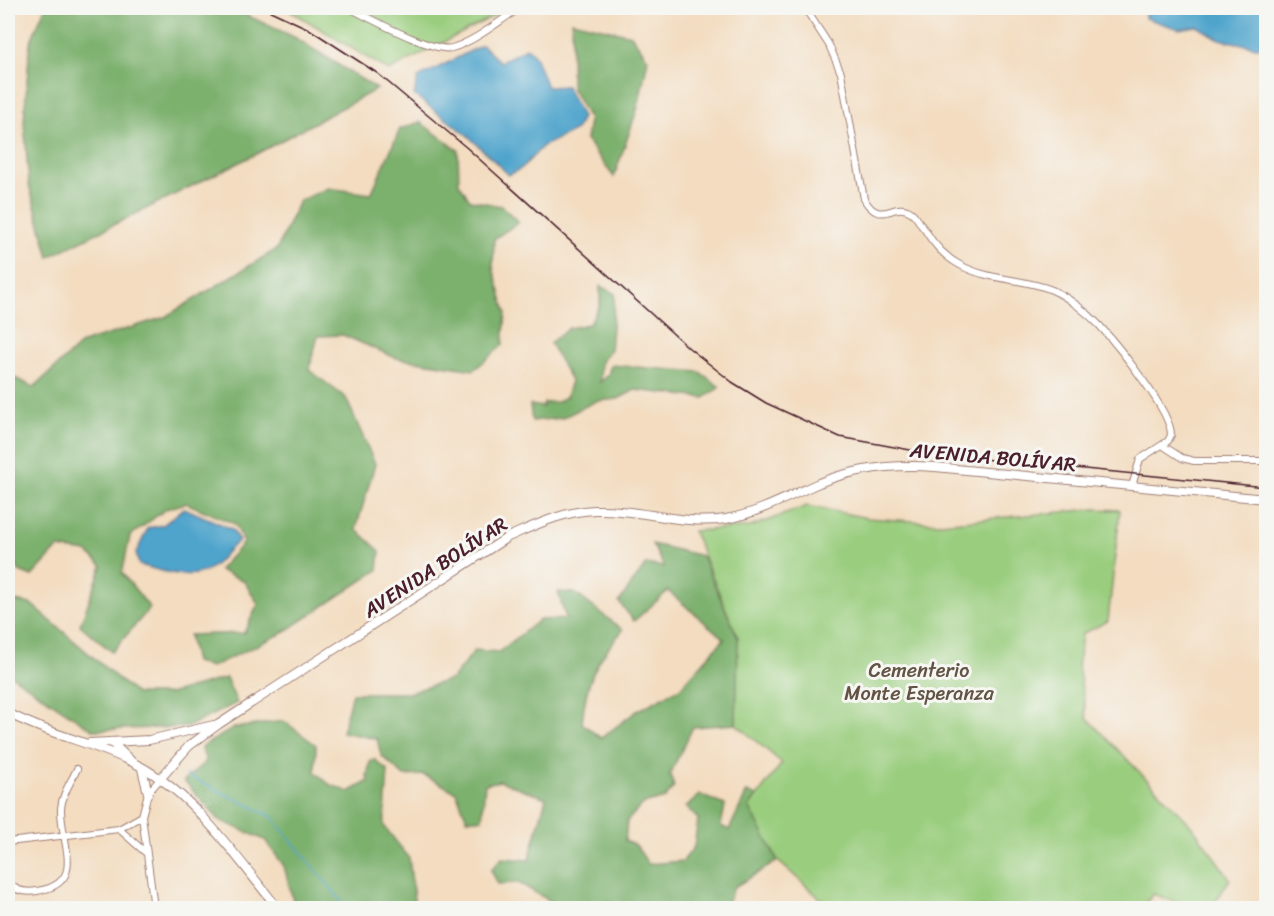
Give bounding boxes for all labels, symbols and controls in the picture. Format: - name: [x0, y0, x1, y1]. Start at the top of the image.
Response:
- street label: AVENIDA BOLÍVAR: [908, 433, 1077, 482]
- street label: AVENIDA BOLÍVAR: [355, 507, 515, 628]
- park label: Cementerio Monte Esperanza: [844, 653, 995, 711]

